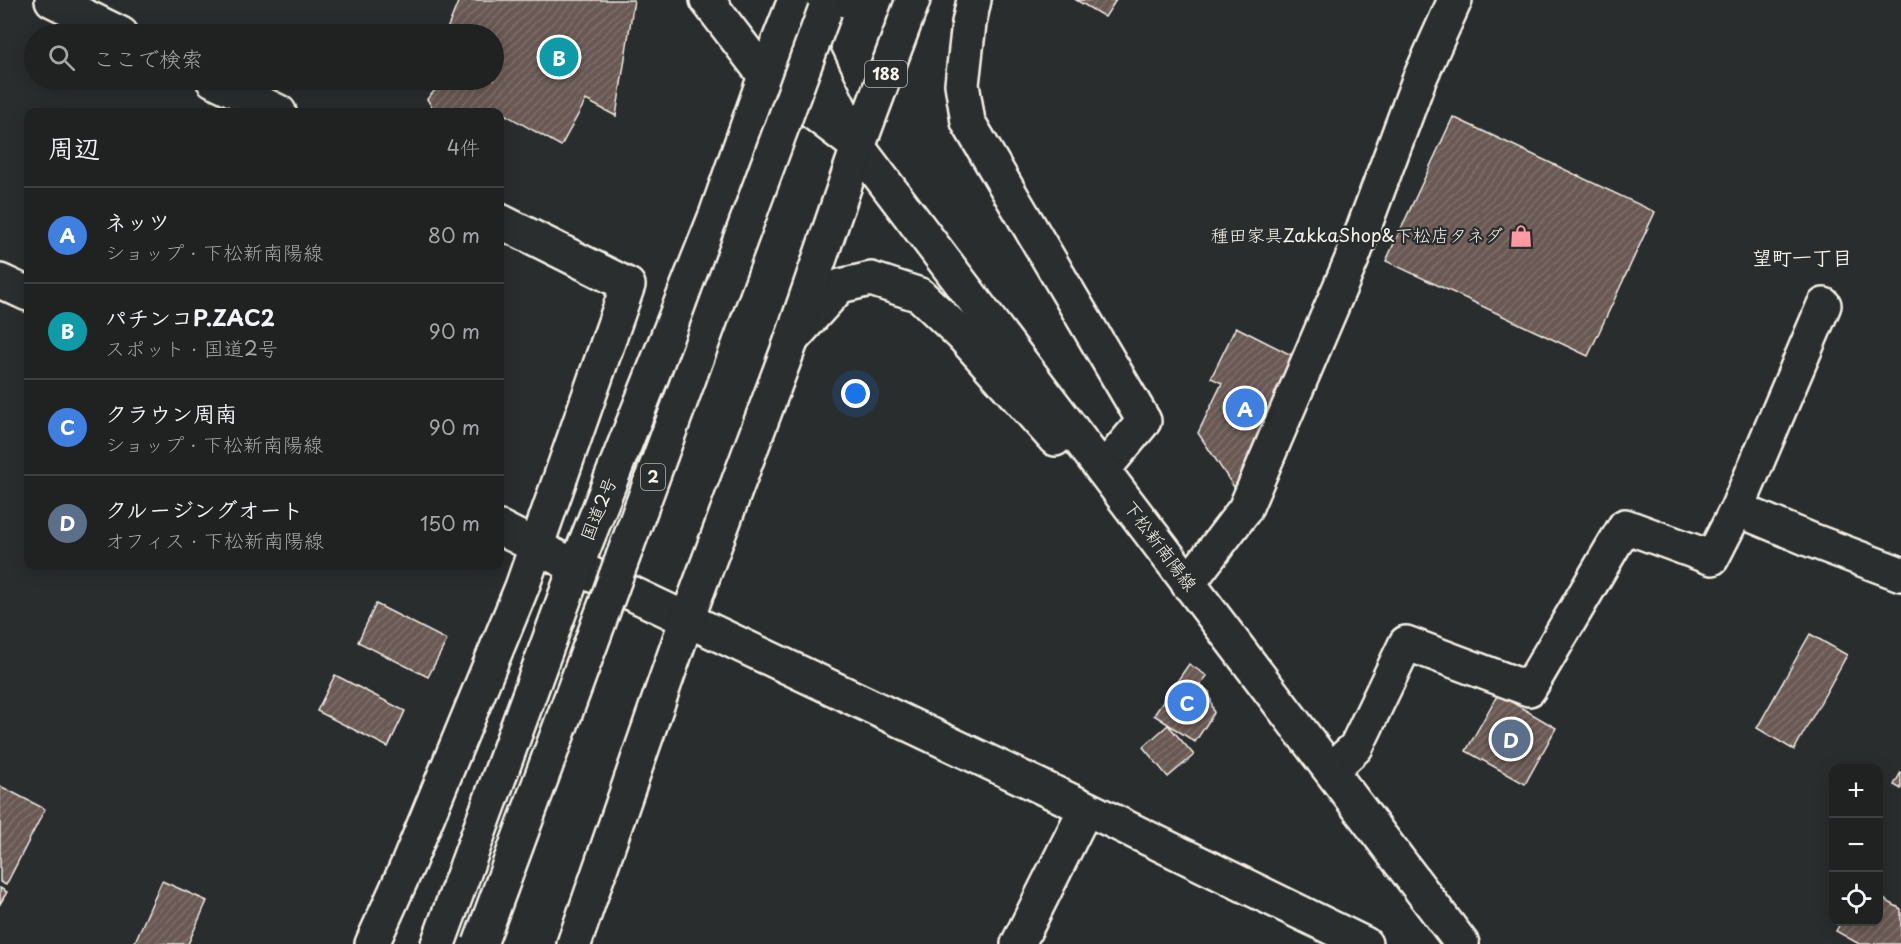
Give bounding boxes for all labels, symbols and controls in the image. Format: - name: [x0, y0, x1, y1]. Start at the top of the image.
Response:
- search box: [24, 24, 504, 90]
- pin: B: [540, 34, 578, 80]
- icon: search: [45, 41, 78, 74]
- text: ここで検索: [93, 41, 203, 74]
- road number: 188: [865, 61, 907, 87]
- text: 周辺: [48, 128, 100, 167]
- text: 4件: [447, 132, 480, 162]
- text: ネッツ: [105, 204, 170, 237]
- text: A: [60, 220, 75, 250]
- text: 80 m: [428, 220, 480, 250]
- place label: 種田家具ZakkaShop&下松店タネダ: [1211, 221, 1503, 248]
- shop icon: 種田家具ZakkaShop&下松店タネダ: [1508, 223, 1534, 249]
- text: ショップ · 下松新南陽線: [105, 237, 323, 267]
- district label: 望町一丁目: [1752, 242, 1852, 272]
- text: パチンコP.ZAC2: [105, 300, 275, 333]
- text: B: [61, 316, 74, 346]
- text: 90 m: [429, 316, 480, 346]
- text: スポット · 国道2号: [105, 333, 278, 363]
- your location: [841, 379, 870, 408]
- pin: A: [1226, 386, 1264, 430]
- text: クラウン周南: [105, 396, 237, 429]
- text: C: [60, 412, 75, 442]
- text: 90 m: [429, 412, 480, 442]
- text: ショップ · 下松新南陽線: [105, 429, 323, 459]
- road number: 2: [641, 464, 665, 490]
- street label: 国道2号: [573, 472, 623, 544]
- text: クルージングオート: [105, 492, 303, 525]
- street label: 下松新南陽線: [1118, 494, 1204, 596]
- text: D: [60, 508, 75, 538]
- text: 150 m: [420, 508, 480, 538]
- text: オフィス · 下松新南陽線: [105, 525, 324, 555]
- pin: C: [1168, 680, 1206, 724]
- pin: D: [1492, 716, 1530, 762]
- map controls: [1829, 764, 1883, 926]
- button: +: [1829, 764, 1883, 818]
- button: −: [1829, 818, 1883, 872]
- button: locate: [1829, 872, 1883, 926]

